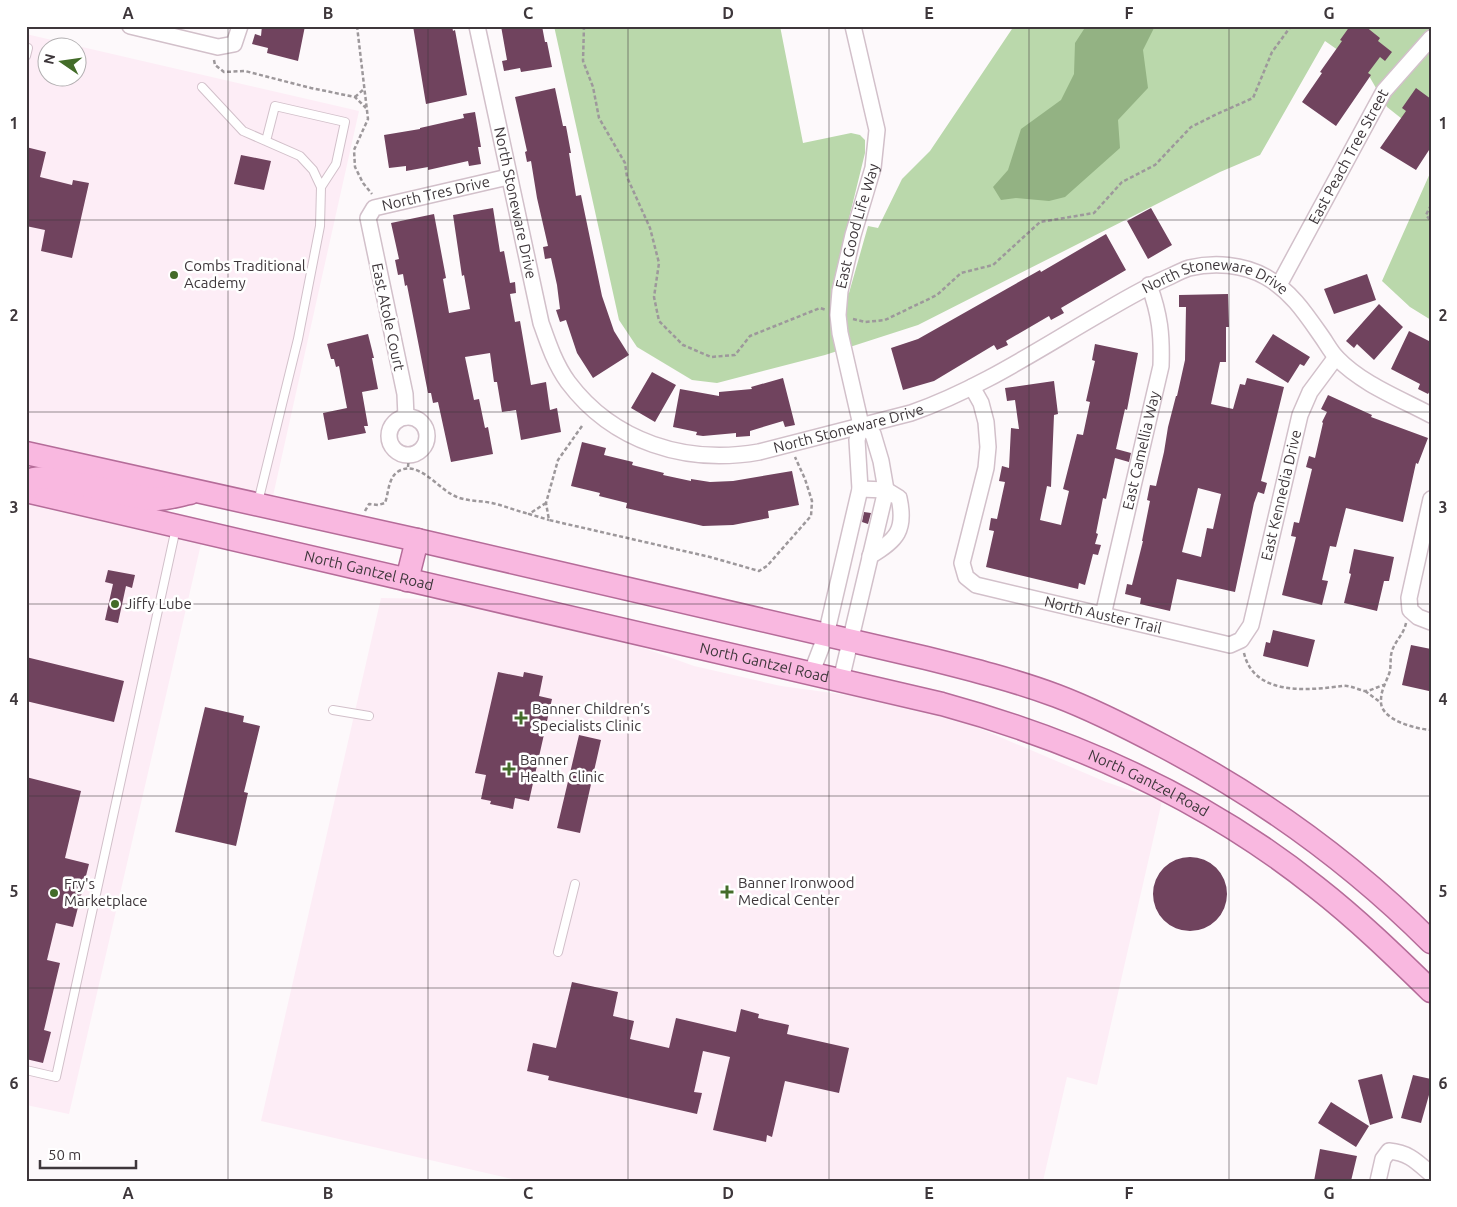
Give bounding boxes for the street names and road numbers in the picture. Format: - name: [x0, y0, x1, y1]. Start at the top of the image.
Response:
- street label: East Peach Tree Street: [1305, 86, 1392, 227]
- street label: North Stoneware Drive: [491, 125, 540, 280]
- street label: East Good Life Way: [832, 163, 881, 290]
- street label: North Tres Drive: [380, 172, 491, 214]
- street label: East Atole Court: [369, 261, 408, 373]
- street label: North Stoneware Drive: [1136, 283, 1292, 307]
- street label: East Camellia Way: [1119, 389, 1163, 511]
- street label: North Stoneware Drive: [772, 400, 926, 456]
- street label: East Kennedia Drive: [1257, 428, 1304, 562]
- street label: North Gantzel Road: [303, 547, 435, 593]
- street label: North Auster Trail: [1043, 592, 1164, 637]
- street label: North Gantzel Road: [698, 639, 831, 685]
- street label: North Gantzel Road: [1086, 746, 1212, 820]

